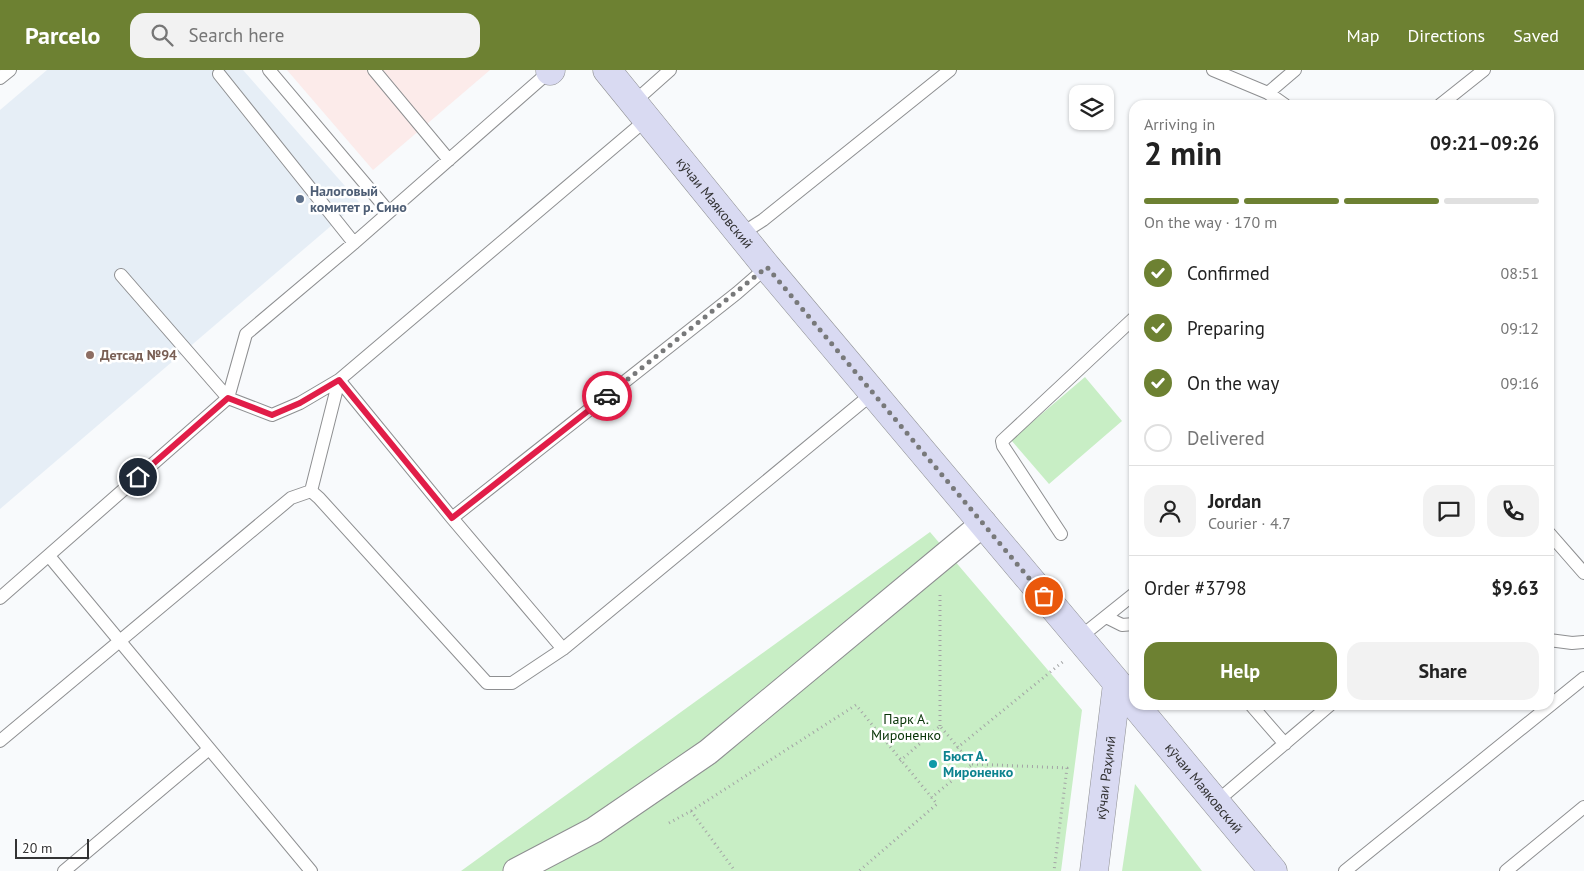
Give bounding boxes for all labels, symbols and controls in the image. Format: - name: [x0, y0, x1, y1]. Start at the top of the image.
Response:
- search box: [130, 13, 480, 58]
- text: Parcelo: [25, 20, 100, 51]
- icon: search: [148, 21, 176, 49]
- text: Search here: [188, 23, 284, 47]
- text: Map: [1347, 24, 1379, 47]
- text: Directions: [1407, 24, 1485, 47]
- text: Saved: [1513, 24, 1559, 47]
- map controls: [1069, 85, 1114, 130]
- button: layers: [1069, 85, 1114, 130]
- text: Arriving in: [1144, 114, 1215, 134]
- text: 09:21–09:26: [1430, 131, 1539, 155]
- text: 2 min: [1144, 132, 1222, 174]
- street label: кӯчаи Маяковский: [672, 153, 757, 252]
- place label: Налоговый комитет р. Сино: [310, 182, 407, 216]
- marker: Налоговый комитет р. Сино: [294, 193, 306, 205]
- text: On the way · 170 m: [1144, 212, 1277, 232]
- icon: check: [1144, 259, 1172, 287]
- text: Confirmed: [1187, 261, 1270, 285]
- text: 08:51: [1501, 263, 1539, 283]
- icon: check: [1144, 314, 1172, 342]
- text: Preparing: [1187, 316, 1265, 340]
- text: 09:12: [1501, 318, 1539, 338]
- place label: Детсад №94: [100, 346, 177, 364]
- marker: Детсад №94: [84, 349, 96, 361]
- icon: check: [1144, 369, 1172, 397]
- courier: [582, 371, 632, 421]
- text: On the way: [1187, 371, 1279, 395]
- text: 09:16: [1501, 373, 1539, 393]
- icon: car: [593, 382, 621, 410]
- text: Delivered: [1187, 426, 1265, 450]
- pin: [117, 456, 159, 498]
- icon: home: [124, 463, 152, 491]
- button: person: [1144, 485, 1196, 537]
- button: chat: [1423, 485, 1475, 537]
- button: phone: [1487, 485, 1539, 537]
- text: Jordan: [1208, 489, 1261, 513]
- text: Courier · 4.7: [1208, 513, 1291, 533]
- pin: [1023, 575, 1065, 617]
- text: Order #3798: [1144, 576, 1247, 600]
- text: $9.63: [1491, 576, 1539, 600]
- icon: bag: [1030, 582, 1058, 610]
- button: Help: [1144, 642, 1337, 700]
- button: Share: [1347, 642, 1539, 700]
- park label: Парк А. Мироненко: [871, 710, 941, 744]
- street label: кӯчаи Раҳимӣ: [1091, 735, 1120, 821]
- street label: кӯчаи Маяковский: [1161, 739, 1247, 837]
- place label: Бюст А. Мироненко: [943, 747, 1014, 781]
- marker: Бюст А. Мироненко: [927, 758, 939, 770]
- scale bar: [15, 836, 89, 859]
- text: 20 m: [22, 839, 52, 857]

